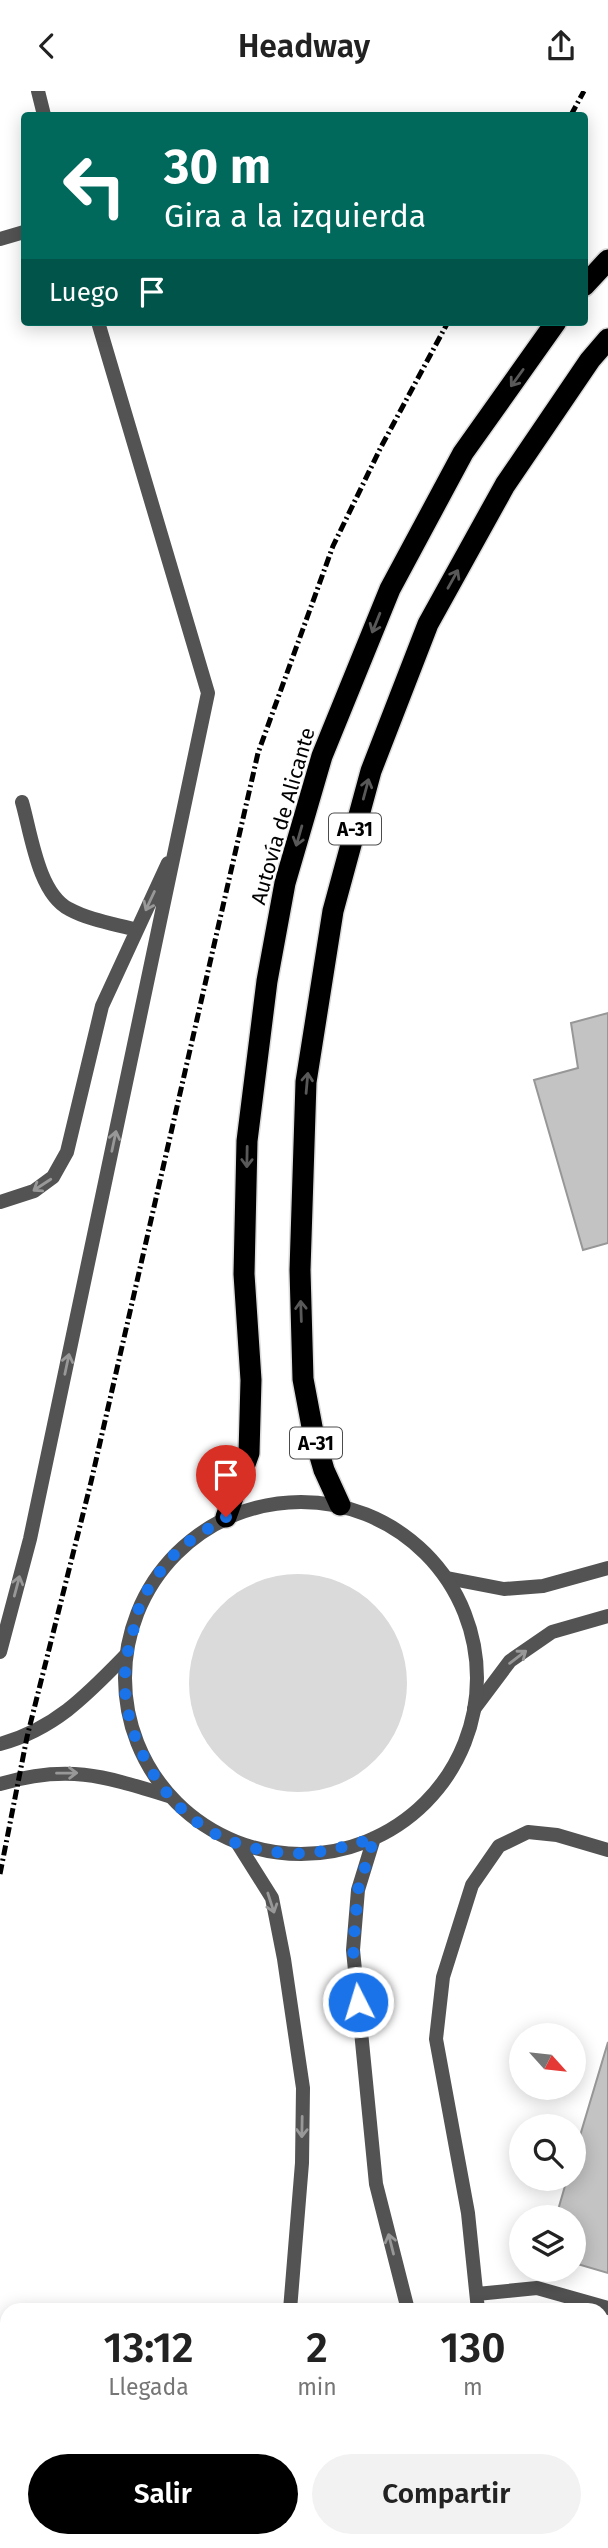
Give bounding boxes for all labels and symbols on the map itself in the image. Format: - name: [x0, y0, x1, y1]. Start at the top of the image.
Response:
- one-way arrow: [510, 368, 524, 387]
- one-way arrow: [447, 569, 460, 590]
- one-way arrow: [369, 611, 382, 633]
- street label: Autovía de Alicante: [245, 725, 321, 907]
- one-way arrow: [360, 778, 373, 801]
- road number: A-31: [329, 813, 381, 845]
- one-way arrow: [291, 825, 304, 847]
- one-way arrow: [143, 890, 156, 911]
- one-way arrow: [301, 1072, 314, 1095]
- one-way arrow: [109, 1131, 122, 1153]
- one-way arrow: [240, 1145, 253, 1168]
- one-way arrow: [33, 1178, 52, 1192]
- one-way arrow: [294, 1299, 307, 1322]
- one-way arrow: [61, 1353, 75, 1376]
- road number: A-31: [290, 1427, 342, 1459]
- pin: [196, 1445, 256, 1517]
- one-way arrow: [12, 1575, 25, 1597]
- one-way arrow: [508, 1649, 526, 1664]
- one-way arrow: [55, 1766, 78, 1780]
- one-way arrow: [266, 1891, 279, 1913]
- position arrow: [321, 1965, 395, 2039]
- north arrow: [509, 2023, 586, 2100]
- one-way arrow: [295, 2115, 309, 2138]
- one-way arrow: [384, 2233, 397, 2256]

